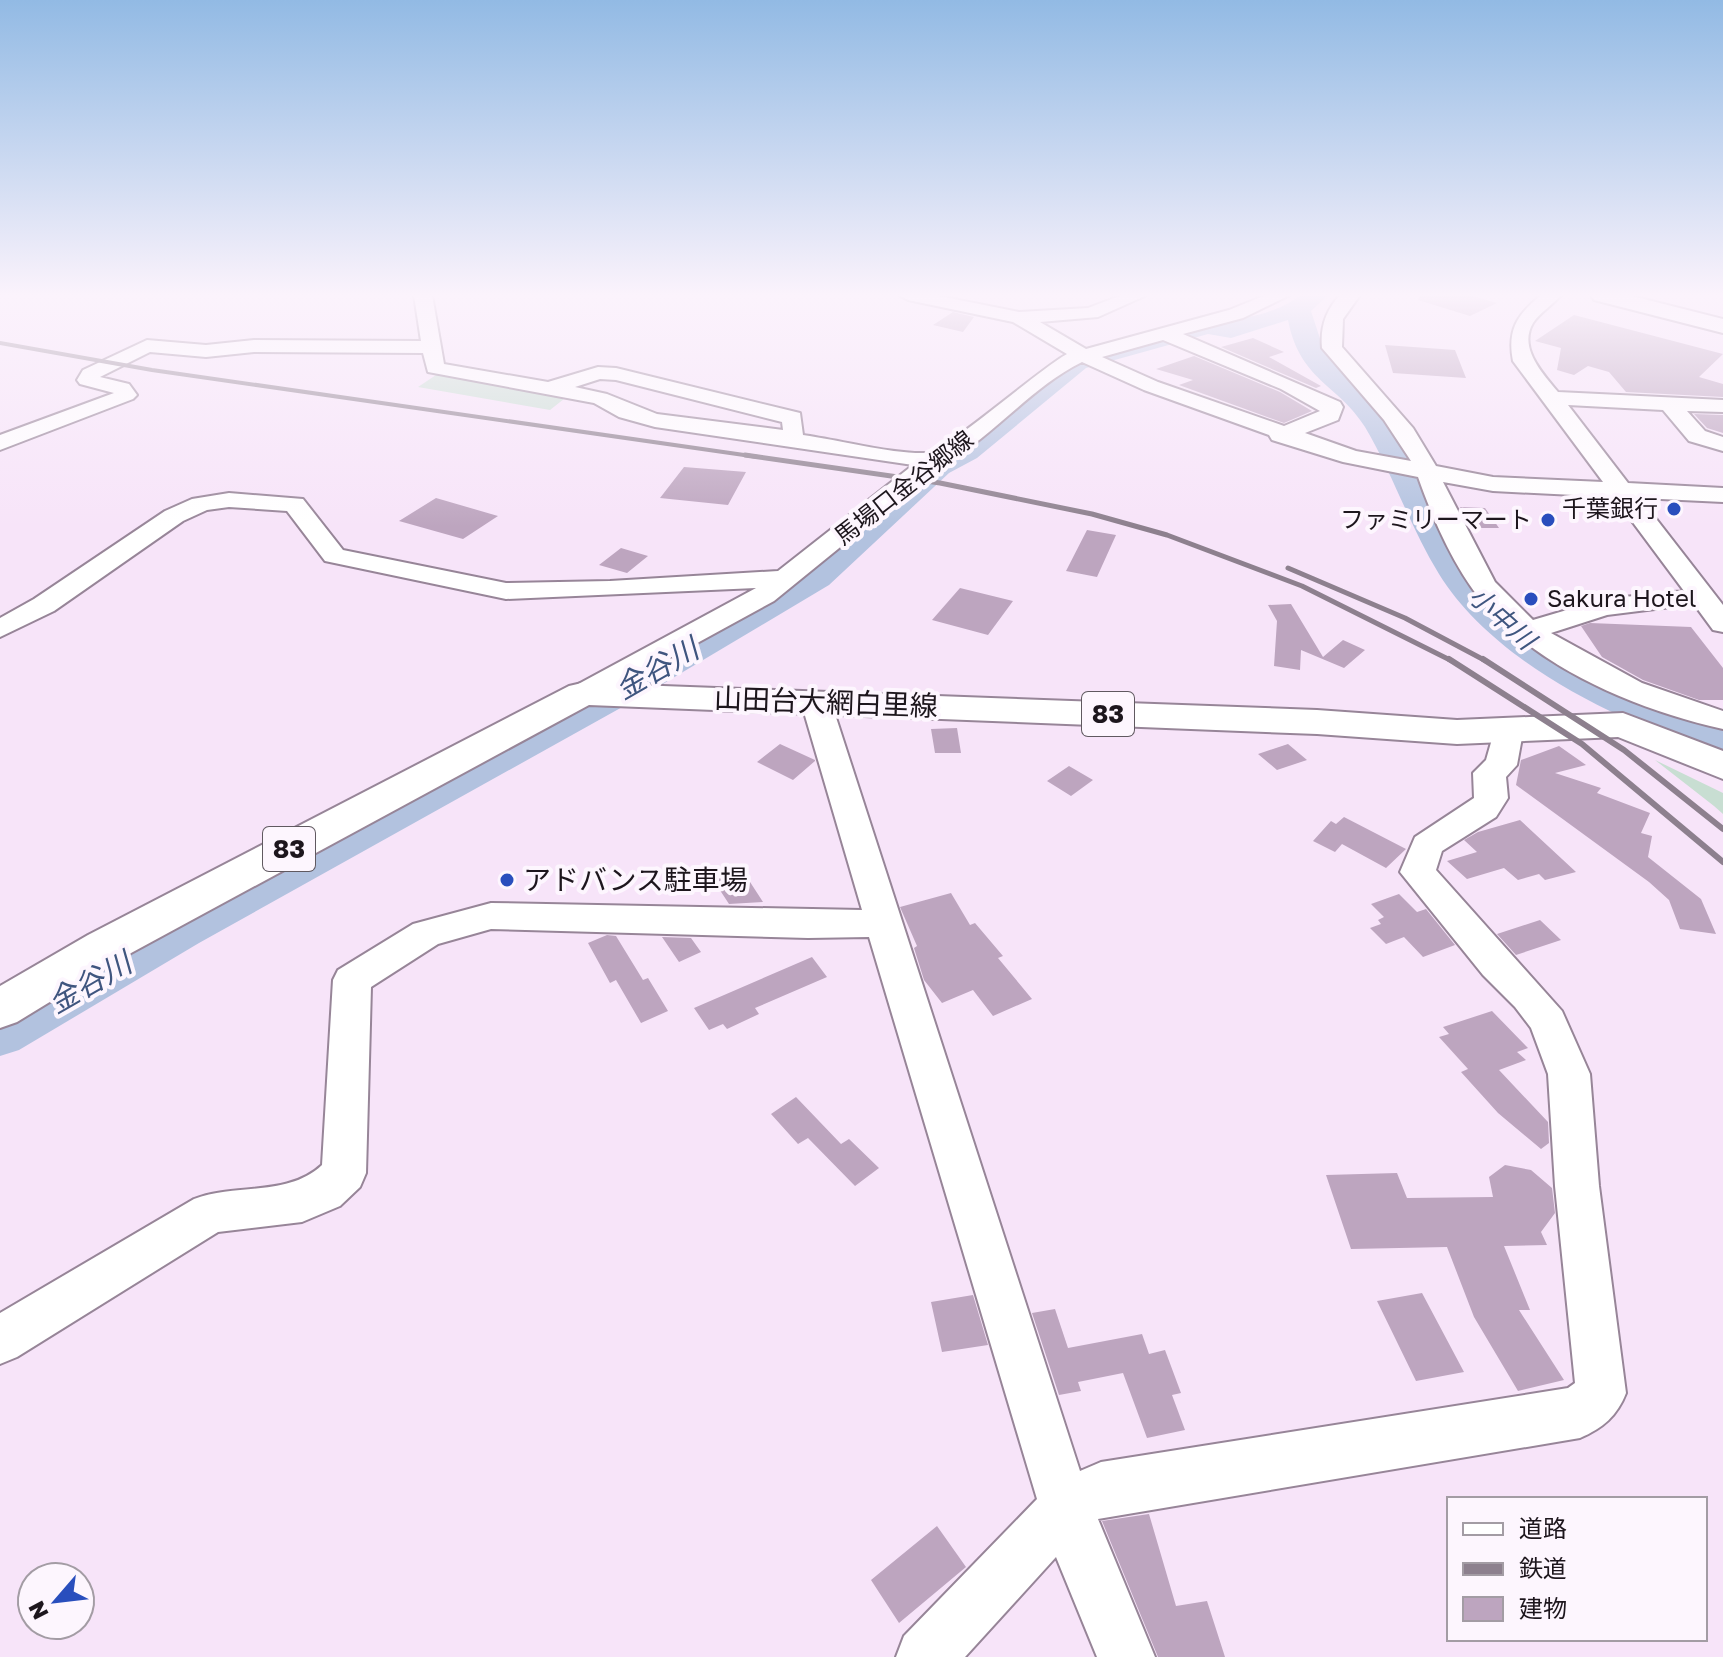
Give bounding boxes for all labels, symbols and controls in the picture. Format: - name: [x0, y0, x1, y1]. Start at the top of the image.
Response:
- street label: 馬場口金谷郷線: [828, 424, 978, 550]
- place label: 千葉銀行: [1562, 493, 1658, 522]
- marker: 千葉銀行: [1665, 500, 1683, 518]
- place label: ファミリーマート: [1340, 504, 1532, 533]
- marker: ファミリーマート: [1539, 511, 1557, 529]
- water label: 小中川: [1463, 580, 1544, 657]
- place label: Sakura Hotel: [1547, 583, 1697, 612]
- marker: Sakura Hotel: [1522, 590, 1540, 608]
- water label: 金谷川: [609, 629, 707, 706]
- street label: 山田台大網白里線: [714, 681, 939, 722]
- road number: 83: [1082, 692, 1134, 736]
- road number: 83: [263, 827, 315, 871]
- place label: アドバンス駐車場: [523, 863, 748, 896]
- marker: アドバンス駐車場: [498, 871, 516, 889]
- water label: 金谷川: [42, 943, 140, 1020]
- legend: [1447, 1497, 1707, 1641]
- text: 道路: [1519, 1513, 1567, 1542]
- text: 鉄道: [1519, 1553, 1567, 1582]
- north arrow: [16, 1561, 96, 1641]
- text: 建物: [1519, 1593, 1567, 1622]
- text: N: [22, 1597, 54, 1624]

